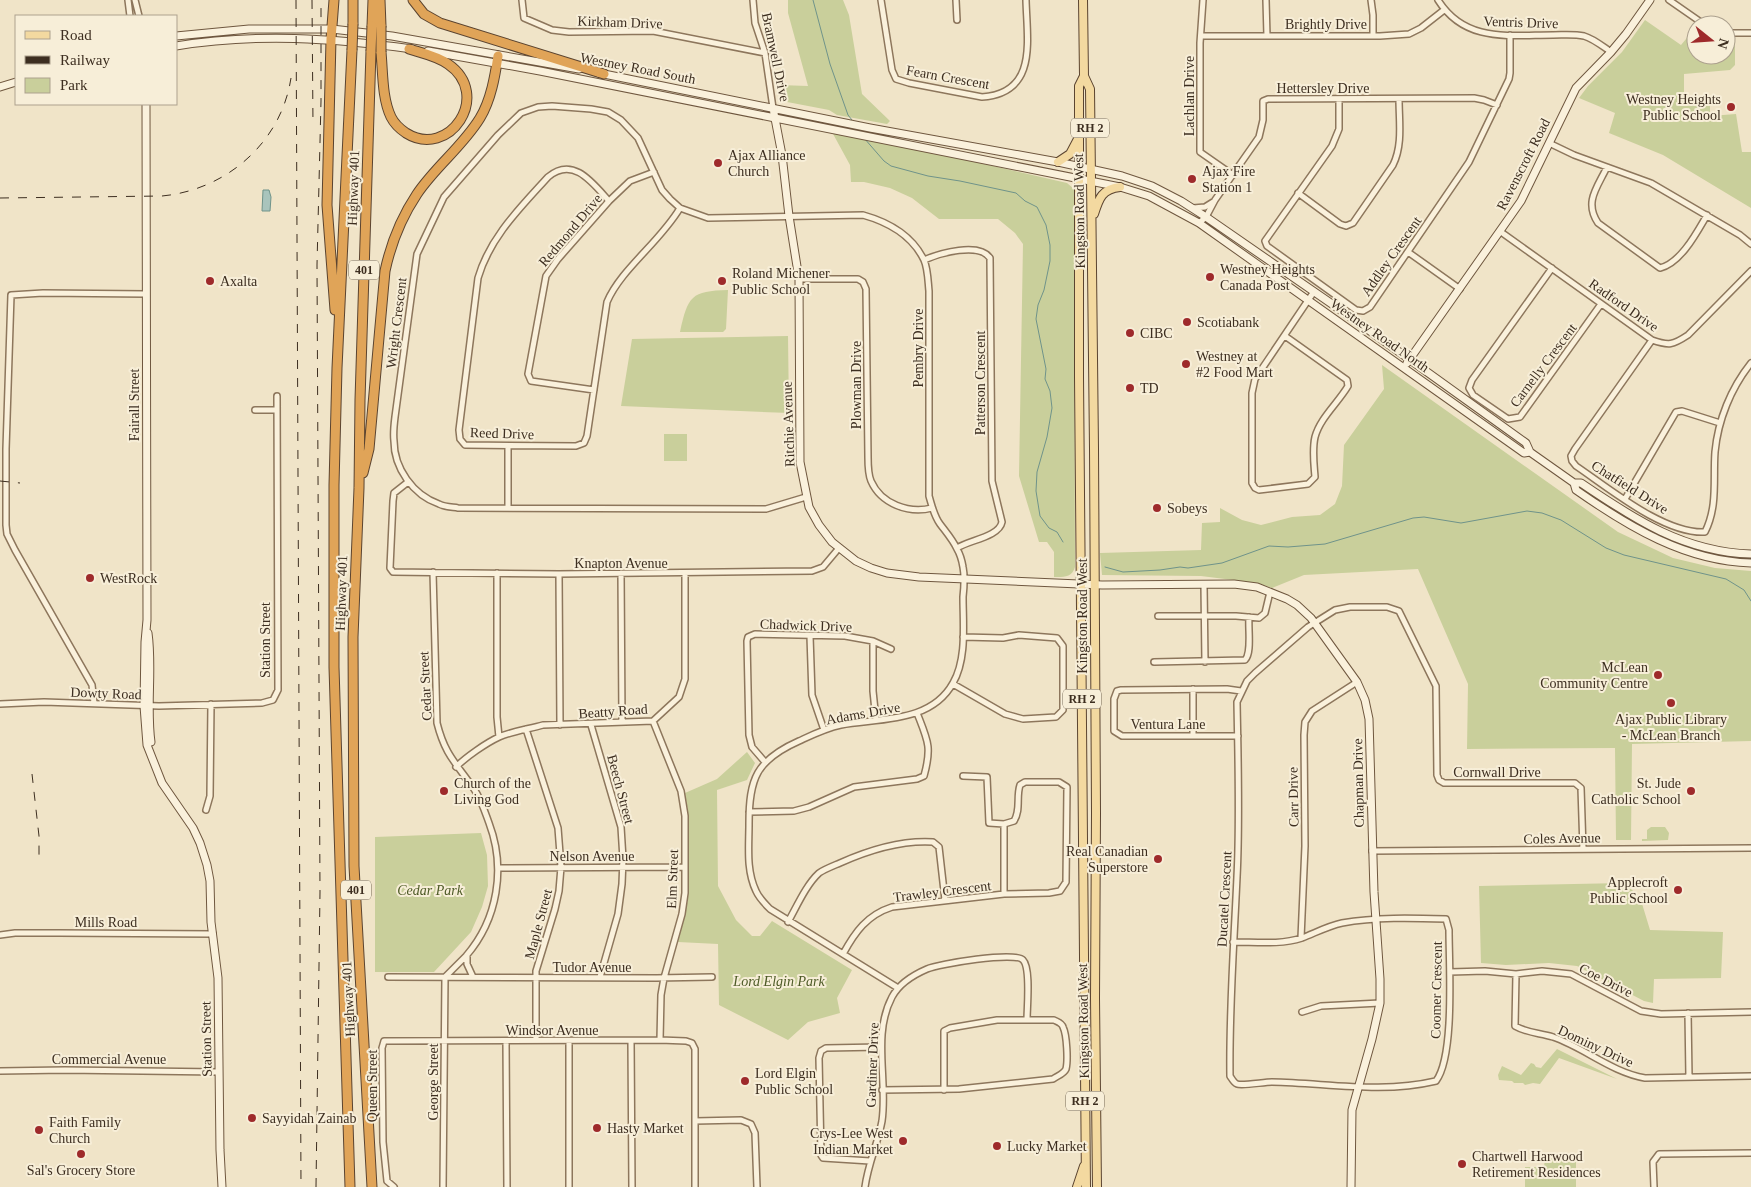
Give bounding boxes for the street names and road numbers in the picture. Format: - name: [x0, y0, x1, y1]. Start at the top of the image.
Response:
- street label: Bramwell Drive: [759, 11, 792, 103]
- street label: Kirkham Drive: [577, 14, 663, 31]
- street label: Ventris Drive: [1483, 14, 1559, 31]
- street label: Brightly Drive: [1285, 17, 1367, 32]
- street label: Westney Road South: [579, 50, 697, 87]
- street label: Lachlan Drive: [1182, 56, 1197, 136]
- street label: Fearn Crescent: [905, 63, 991, 92]
- street label: Hettersley Drive: [1277, 81, 1369, 96]
- street label: Ravenscroft Road: [1494, 116, 1553, 212]
- road number: RH 2: [1071, 119, 1109, 138]
- street label: Highway 401: [345, 150, 362, 226]
- street label: Kingston Road West: [1071, 153, 1088, 269]
- street label: Redmond Drive: [536, 191, 605, 270]
- street label: Addley Crescent: [1358, 214, 1424, 299]
- road number: 401: [349, 260, 379, 280]
- street label: Radford Drive: [1586, 276, 1661, 335]
- street label: Wright Crescent: [383, 277, 410, 369]
- street label: Westney Road North: [1327, 296, 1432, 375]
- street label: Pembry Drive: [911, 309, 926, 387]
- street label: Carnelly Crescent: [1507, 320, 1580, 410]
- street label: Patterson Crescent: [973, 331, 988, 435]
- street label: Plowman Drive: [849, 341, 864, 429]
- street label: Fairall Street: [127, 369, 142, 441]
- street label: Ritchie Avenue: [780, 381, 797, 467]
- street label: Reed Drive: [470, 425, 534, 442]
- street label: Chatfield Drive: [1589, 458, 1671, 517]
- street label: Highway 401: [333, 555, 350, 631]
- street label: Knapton Avenue: [574, 556, 668, 571]
- street label: Kingston Road West: [1075, 558, 1090, 674]
- street label: Station Street: [258, 602, 273, 678]
- street label: Chadwick Drive: [760, 616, 852, 635]
- street label: Cedar Street: [416, 651, 435, 721]
- street label: Dowty Road: [70, 685, 142, 702]
- road number: RH 2: [1063, 690, 1101, 709]
- street label: Adams Drive: [825, 700, 901, 727]
- street label: Beatty Road: [578, 702, 648, 721]
- street label: Ventura Lane: [1130, 717, 1206, 732]
- street label: Chapman Drive: [1350, 738, 1367, 828]
- street label: Beech Street: [604, 753, 637, 826]
- street label: Cornwall Drive: [1453, 765, 1541, 780]
- street label: Carr Drive: [1285, 767, 1302, 827]
- street label: Coles Avenue: [1523, 830, 1601, 847]
- street label: Nelson Avenue: [550, 849, 634, 864]
- street label: Elm Street: [664, 849, 681, 909]
- street label: Ducatel Crescent: [1214, 851, 1235, 947]
- street label: Trawley Crescent: [892, 878, 992, 905]
- road number: 401: [341, 880, 371, 900]
- street label: Maple Street: [522, 887, 555, 961]
- street label: Mills Road: [75, 915, 137, 930]
- street label: Coomer Crescent: [1428, 941, 1445, 1039]
- street label: Tudor Avenue: [553, 960, 631, 975]
- street label: Highway 401: [339, 961, 358, 1037]
- street label: Coe Drive: [1577, 961, 1635, 1000]
- street label: Kingston Road West: [1075, 963, 1092, 1079]
- street label: Station Street: [198, 1001, 215, 1077]
- street label: Gardiner Drive: [864, 1022, 881, 1108]
- street label: Dominy Drive: [1556, 1022, 1636, 1070]
- street label: Windsor Avenue: [506, 1023, 598, 1038]
- street label: George Street: [426, 1043, 441, 1121]
- street label: Queen Street: [365, 1050, 380, 1122]
- street label: Commercial Avenue: [52, 1052, 166, 1067]
- road number: RH 2: [1066, 1092, 1104, 1110]

